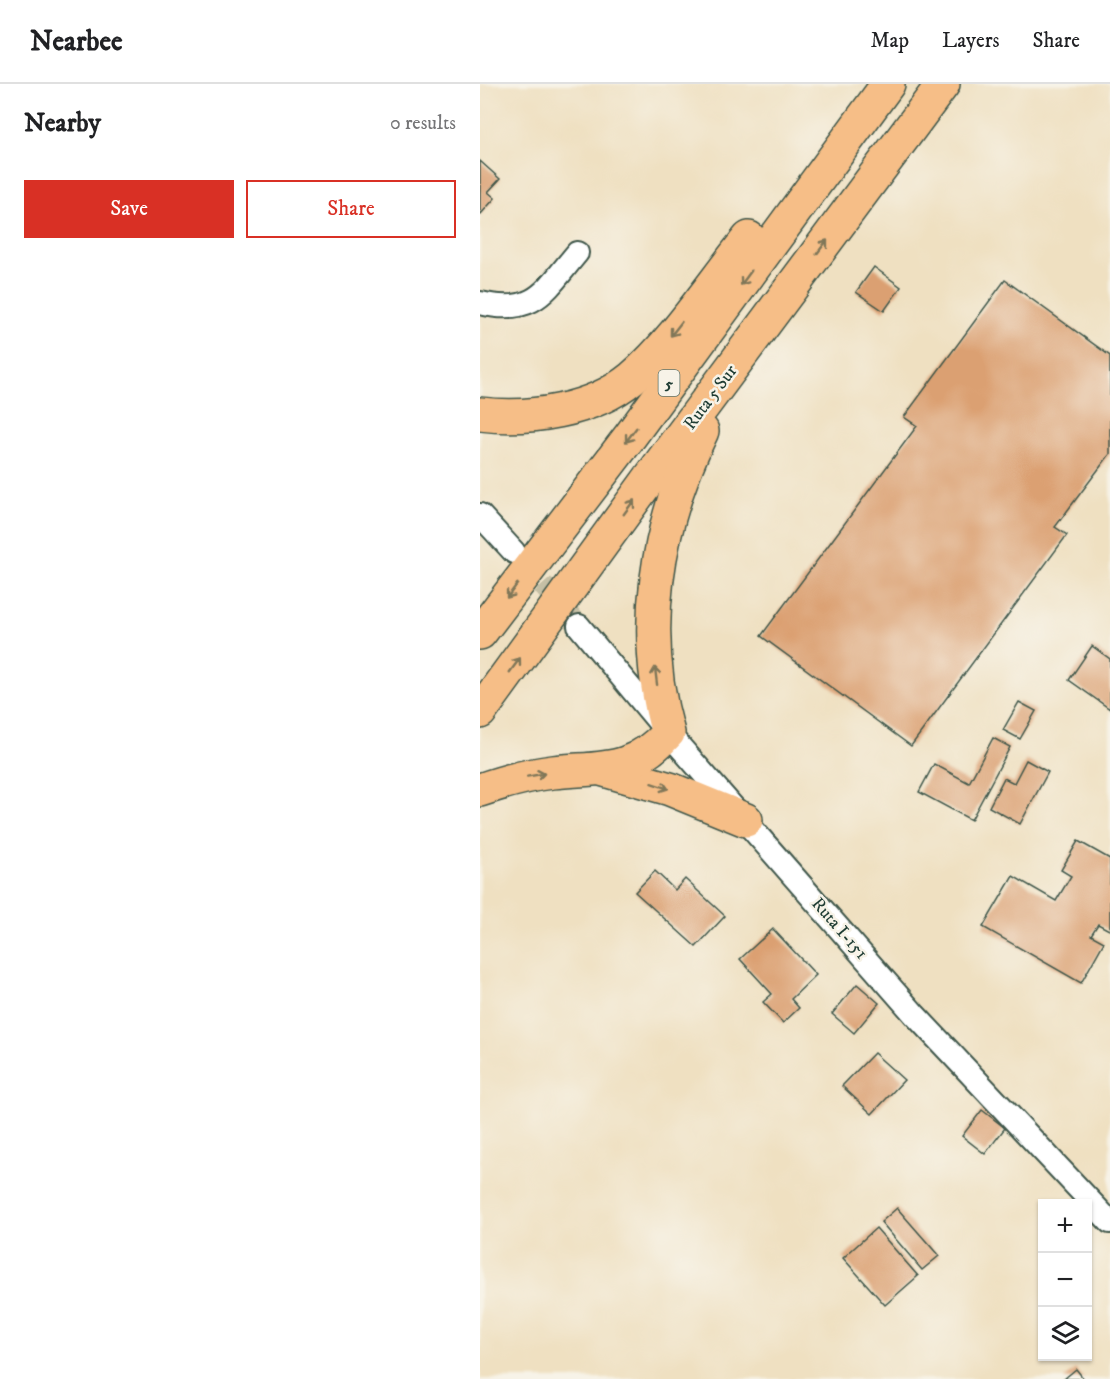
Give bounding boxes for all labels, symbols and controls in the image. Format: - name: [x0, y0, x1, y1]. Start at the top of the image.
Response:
- text: Nearbee: [30, 24, 123, 59]
- text: Map: [870, 28, 909, 54]
- text: Layers: [942, 28, 1000, 54]
- text: Share: [1033, 28, 1080, 54]
- text: Nearby: [24, 107, 101, 140]
- text: 0 results: [390, 111, 456, 136]
- button: Save: [24, 180, 234, 238]
- button: Share: [246, 180, 456, 238]
- one-way arrow: [816, 240, 828, 256]
- one-way arrow: [740, 270, 752, 286]
- one-way arrow: [670, 321, 683, 337]
- street label: Ruta 5 Sur: [679, 361, 743, 434]
- road number: 5: [658, 370, 680, 396]
- one-way arrow: [624, 427, 637, 443]
- one-way arrow: [623, 499, 635, 515]
- one-way arrow: [506, 582, 519, 598]
- one-way arrow: [509, 657, 521, 673]
- one-way arrow: [650, 666, 661, 686]
- one-way arrow: [526, 769, 546, 780]
- one-way arrow: [650, 781, 669, 792]
- street label: Ruta I-151: [806, 893, 872, 964]
- map controls: [1038, 1199, 1092, 1361]
- button: +: [1038, 1199, 1092, 1253]
- button: −: [1038, 1253, 1092, 1307]
- button: layers: [1038, 1307, 1092, 1361]

